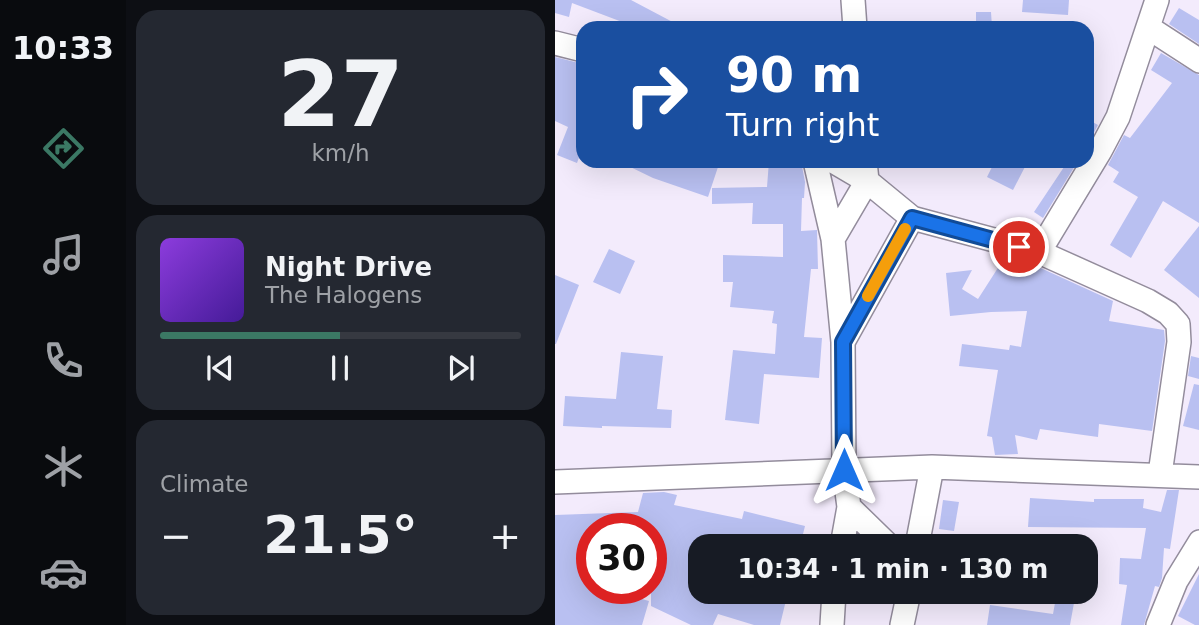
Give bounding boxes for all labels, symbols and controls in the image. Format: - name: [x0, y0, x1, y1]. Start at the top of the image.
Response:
- text: 10:33: [12, 29, 114, 67]
- text: 27: [277, 42, 404, 147]
- text: 90 m: [726, 47, 862, 104]
- icon: right: [611, 49, 702, 140]
- text: Turn right: [726, 106, 879, 144]
- icon: directions: [39, 124, 88, 173]
- text: km/h: [311, 140, 370, 166]
- pin: [989, 217, 1049, 277]
- icon: arrive: [1000, 228, 1038, 266]
- icon: music: [39, 230, 88, 279]
- text: Night Drive: [265, 252, 432, 282]
- text: The Halogens: [265, 282, 422, 308]
- icon: phone: [39, 336, 88, 385]
- icon: previous: [201, 349, 239, 387]
- icon: pause: [321, 349, 359, 387]
- icon: next: [442, 349, 480, 387]
- position arrow: [807, 433, 881, 507]
- icon: climate: [39, 442, 88, 491]
- text: Climate: [160, 471, 249, 497]
- text: 21.5°: [263, 505, 418, 565]
- speed limit sign: 30: [576, 513, 667, 604]
- text: −: [160, 514, 192, 558]
- text: +: [489, 514, 521, 558]
- icon: car: [39, 548, 88, 597]
- text: 10:34 · 1 min · 130 m: [738, 554, 1048, 584]

